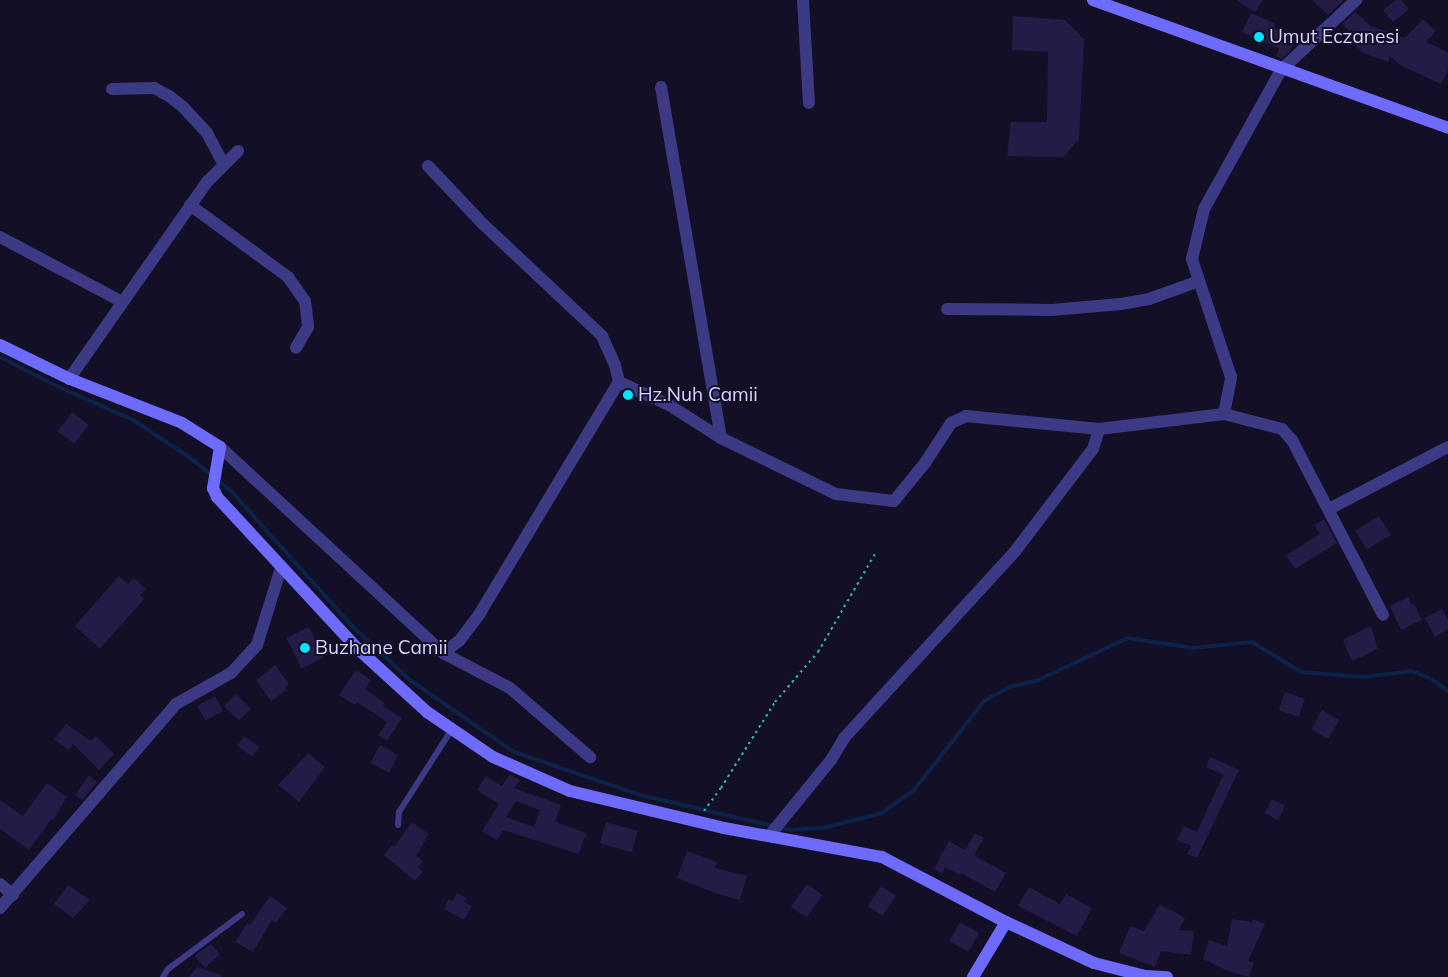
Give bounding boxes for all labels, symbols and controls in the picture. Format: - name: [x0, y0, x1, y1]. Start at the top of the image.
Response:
- place label: Umut Eczanesi: [1269, 26, 1399, 48]
- marker: Umut Eczanesi: [1253, 31, 1265, 43]
- place label: Hz.Nuh Camii: [638, 384, 758, 406]
- marker: Hz.Nuh Camii: [622, 389, 634, 401]
- place label: Buzhane Camii: [315, 637, 448, 659]
- marker: Buzhane Camii: [299, 642, 311, 654]

